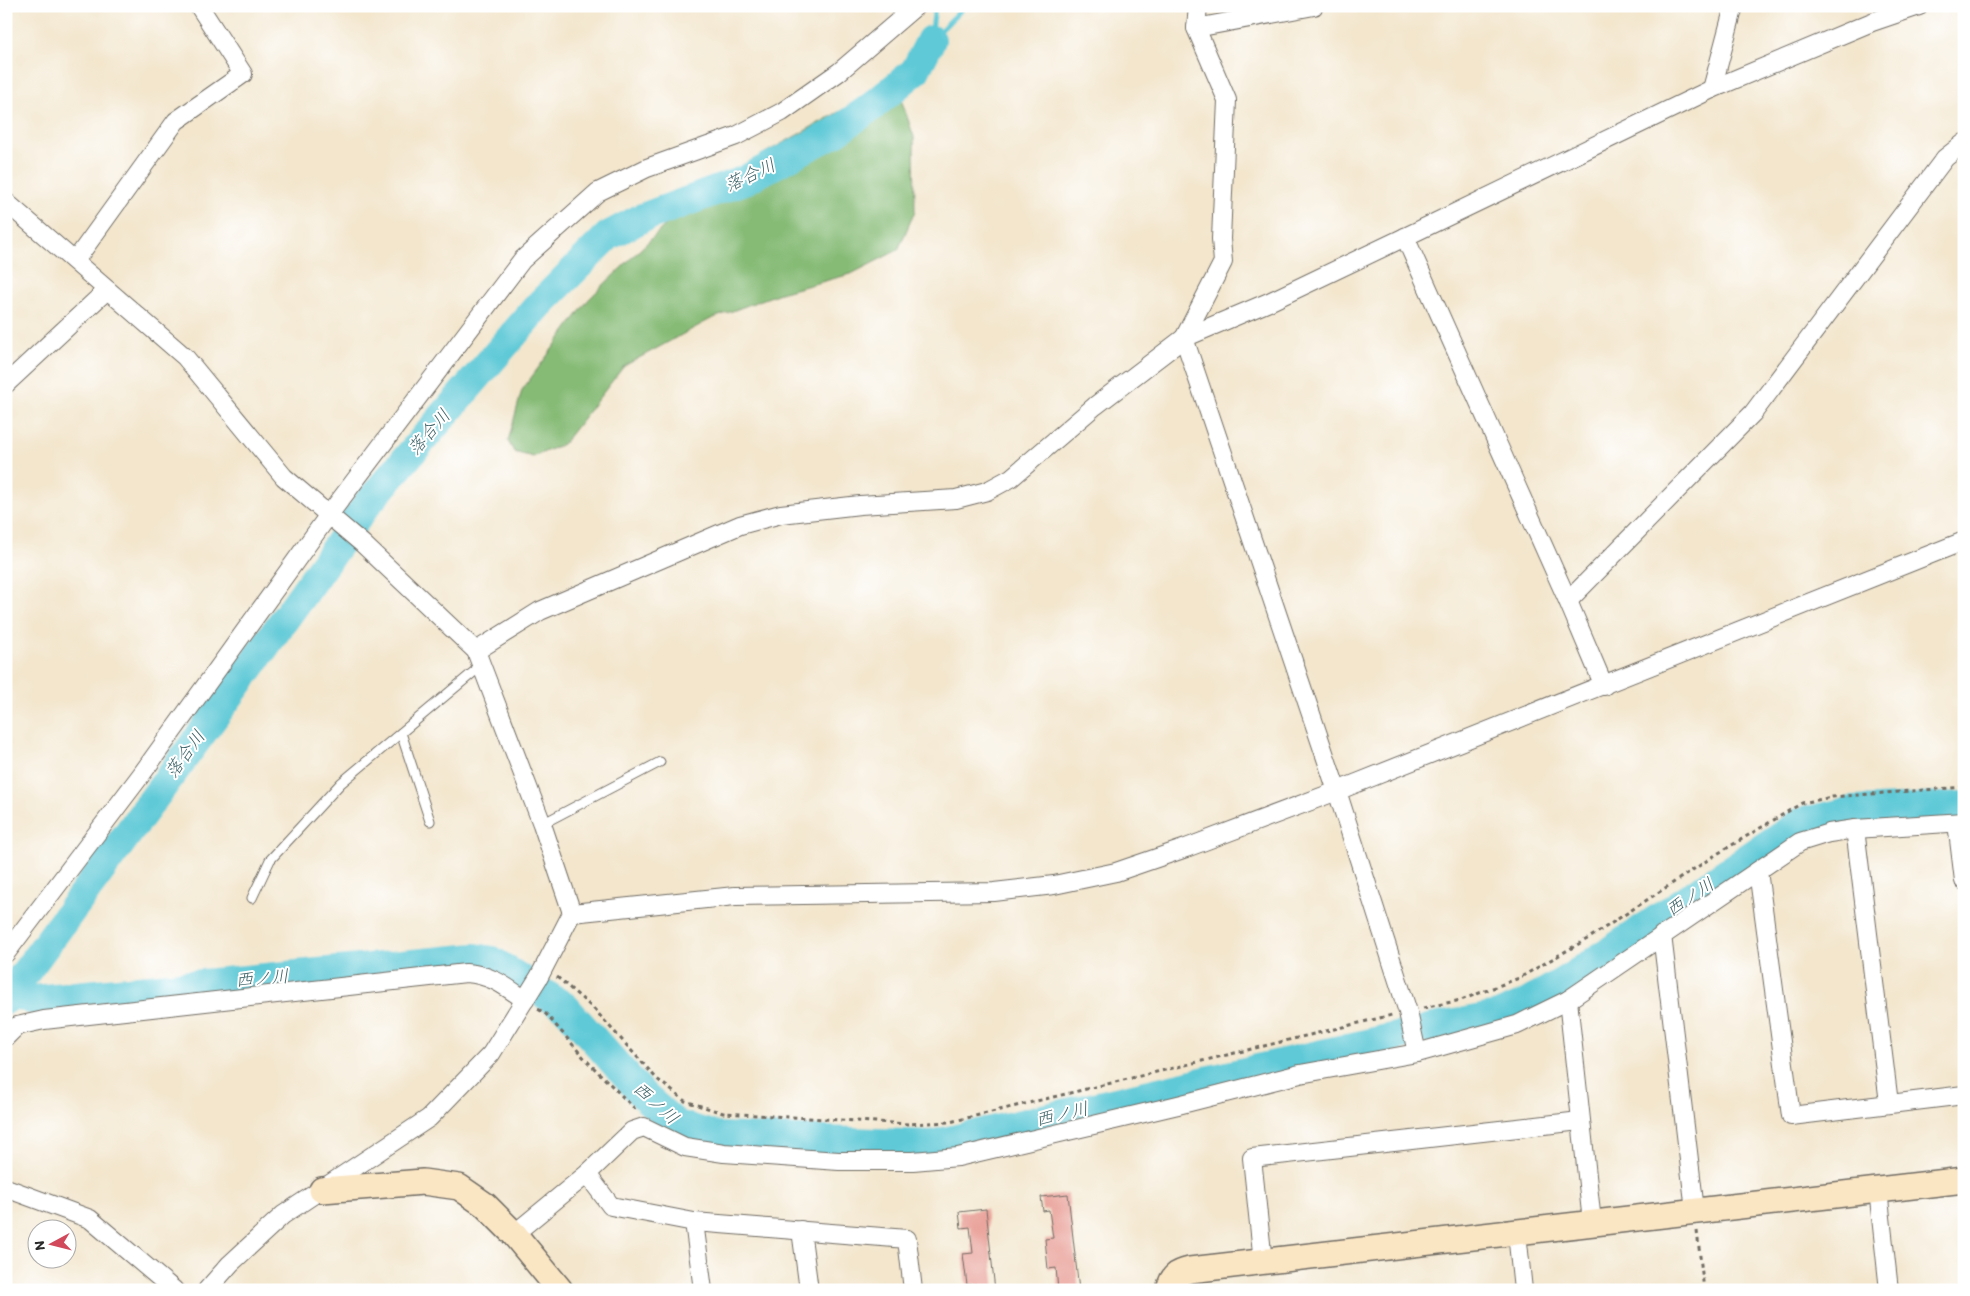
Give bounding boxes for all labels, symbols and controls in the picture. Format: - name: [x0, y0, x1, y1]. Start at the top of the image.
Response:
- water label: 落合川: [721, 154, 779, 196]
- water label: 落合川: [403, 404, 455, 460]
- water label: 落合川: [160, 726, 210, 782]
- water label: 西ノ川: [1661, 873, 1719, 921]
- water label: 西ノ川: [234, 965, 290, 991]
- water label: 西ノ川: [629, 1077, 683, 1129]
- water label: 西ノ川: [1033, 1097, 1091, 1131]
- north arrow: [28, 1218, 78, 1268]
- text: N: [31, 1240, 49, 1251]

